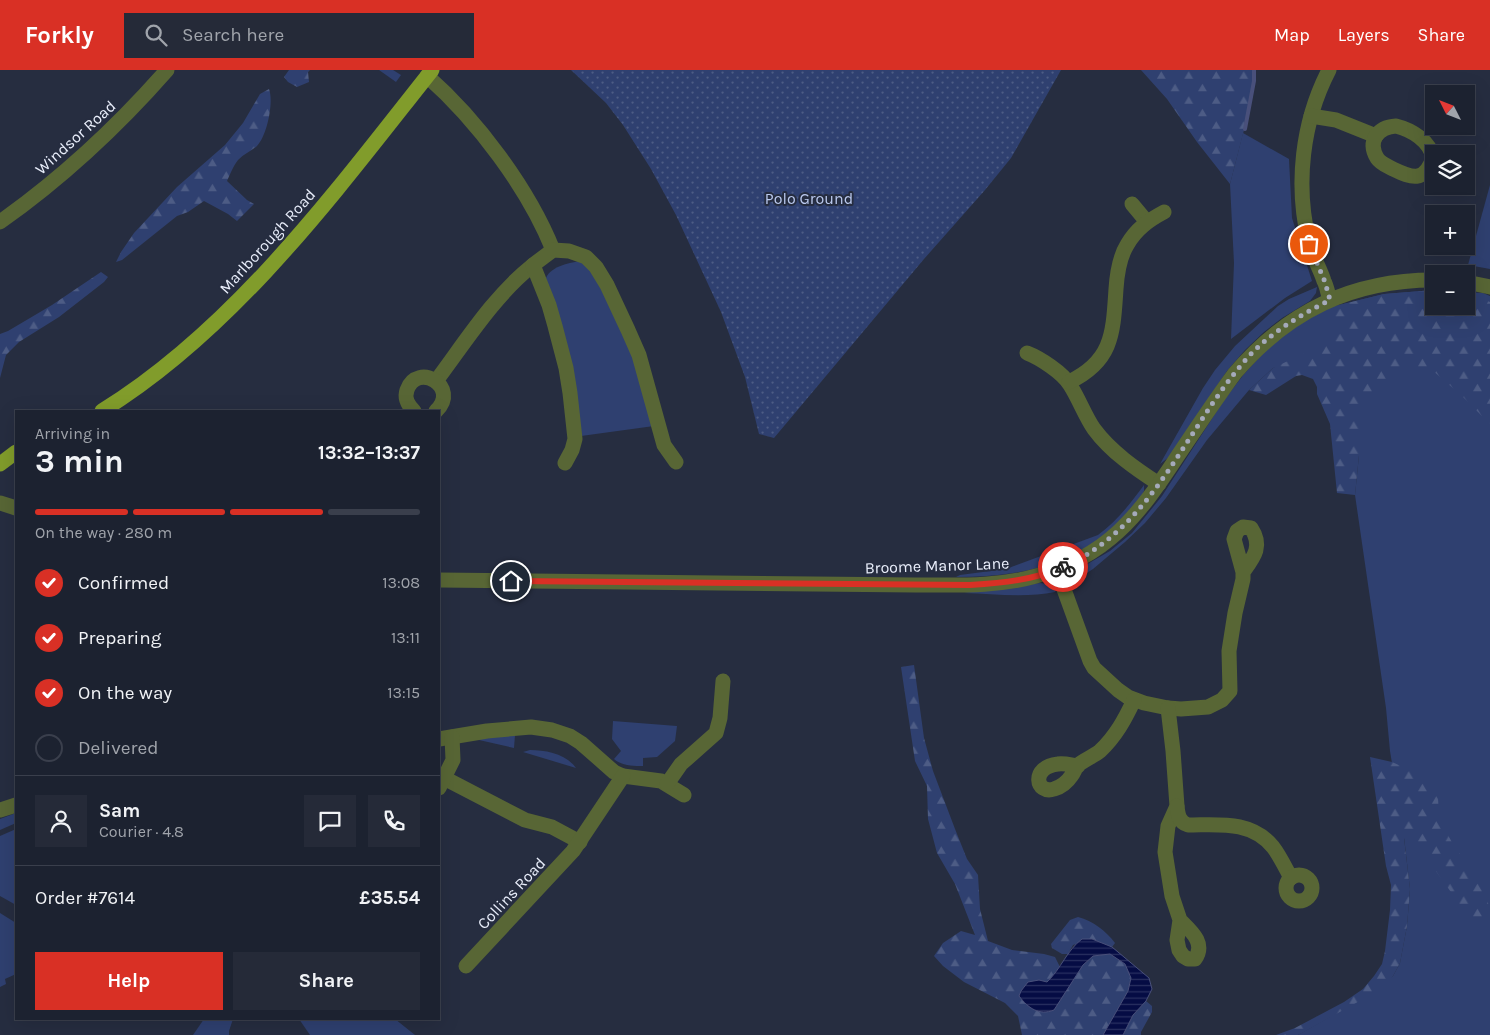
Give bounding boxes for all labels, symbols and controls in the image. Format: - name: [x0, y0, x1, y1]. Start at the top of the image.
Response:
- search box: [124, 13, 474, 58]
- text: Forkly: [25, 21, 94, 49]
- icon: search: [142, 21, 170, 49]
- text: Search here: [182, 24, 284, 46]
- text: Map: [1274, 24, 1310, 46]
- text: Layers: [1338, 24, 1390, 46]
- text: Share: [1418, 24, 1465, 46]
- north arrow: [1425, 85, 1475, 135]
- map controls: [1425, 85, 1475, 315]
- street label: Windsor Road: [31, 96, 120, 178]
- button: layers: [1425, 145, 1475, 195]
- street label: Marlborough Road: [215, 185, 319, 298]
- park label: Polo Ground: [765, 189, 853, 208]
- button: +: [1425, 205, 1475, 255]
- pin: [1288, 223, 1330, 265]
- icon: bag: [1295, 230, 1323, 258]
- button: −: [1425, 265, 1475, 315]
- text: Arriving in: [35, 424, 110, 443]
- text: 13:32–13:37: [318, 442, 420, 464]
- text: 3 min: [35, 443, 124, 480]
- text: On the way · 280 m: [35, 523, 172, 542]
- courier: [1038, 542, 1088, 592]
- street label: Broome Manor Lane: [864, 553, 1010, 578]
- icon: bike: [1049, 553, 1077, 581]
- pin: [490, 560, 532, 602]
- icon: home: [497, 567, 525, 595]
- icon: check: [35, 569, 63, 597]
- text: Confirmed: [78, 572, 169, 594]
- text: 13:08: [382, 573, 420, 592]
- icon: check: [35, 624, 63, 652]
- text: Preparing: [78, 627, 161, 649]
- text: 13:11: [391, 628, 420, 647]
- icon: check: [35, 679, 63, 707]
- text: On the way: [78, 682, 172, 704]
- text: 13:15: [387, 683, 420, 702]
- text: Delivered: [78, 737, 158, 759]
- button: person: [35, 795, 87, 847]
- button: chat: [304, 795, 356, 847]
- button: phone: [368, 795, 420, 847]
- text: Sam: [99, 800, 140, 822]
- text: Courier · 4.8: [99, 822, 184, 841]
- street label: Collins Road: [473, 854, 549, 933]
- text: Order #7614: [35, 887, 135, 909]
- text: £35.54: [359, 887, 420, 909]
- button: Help: [35, 952, 223, 1010]
- button: Share: [233, 952, 420, 1010]

